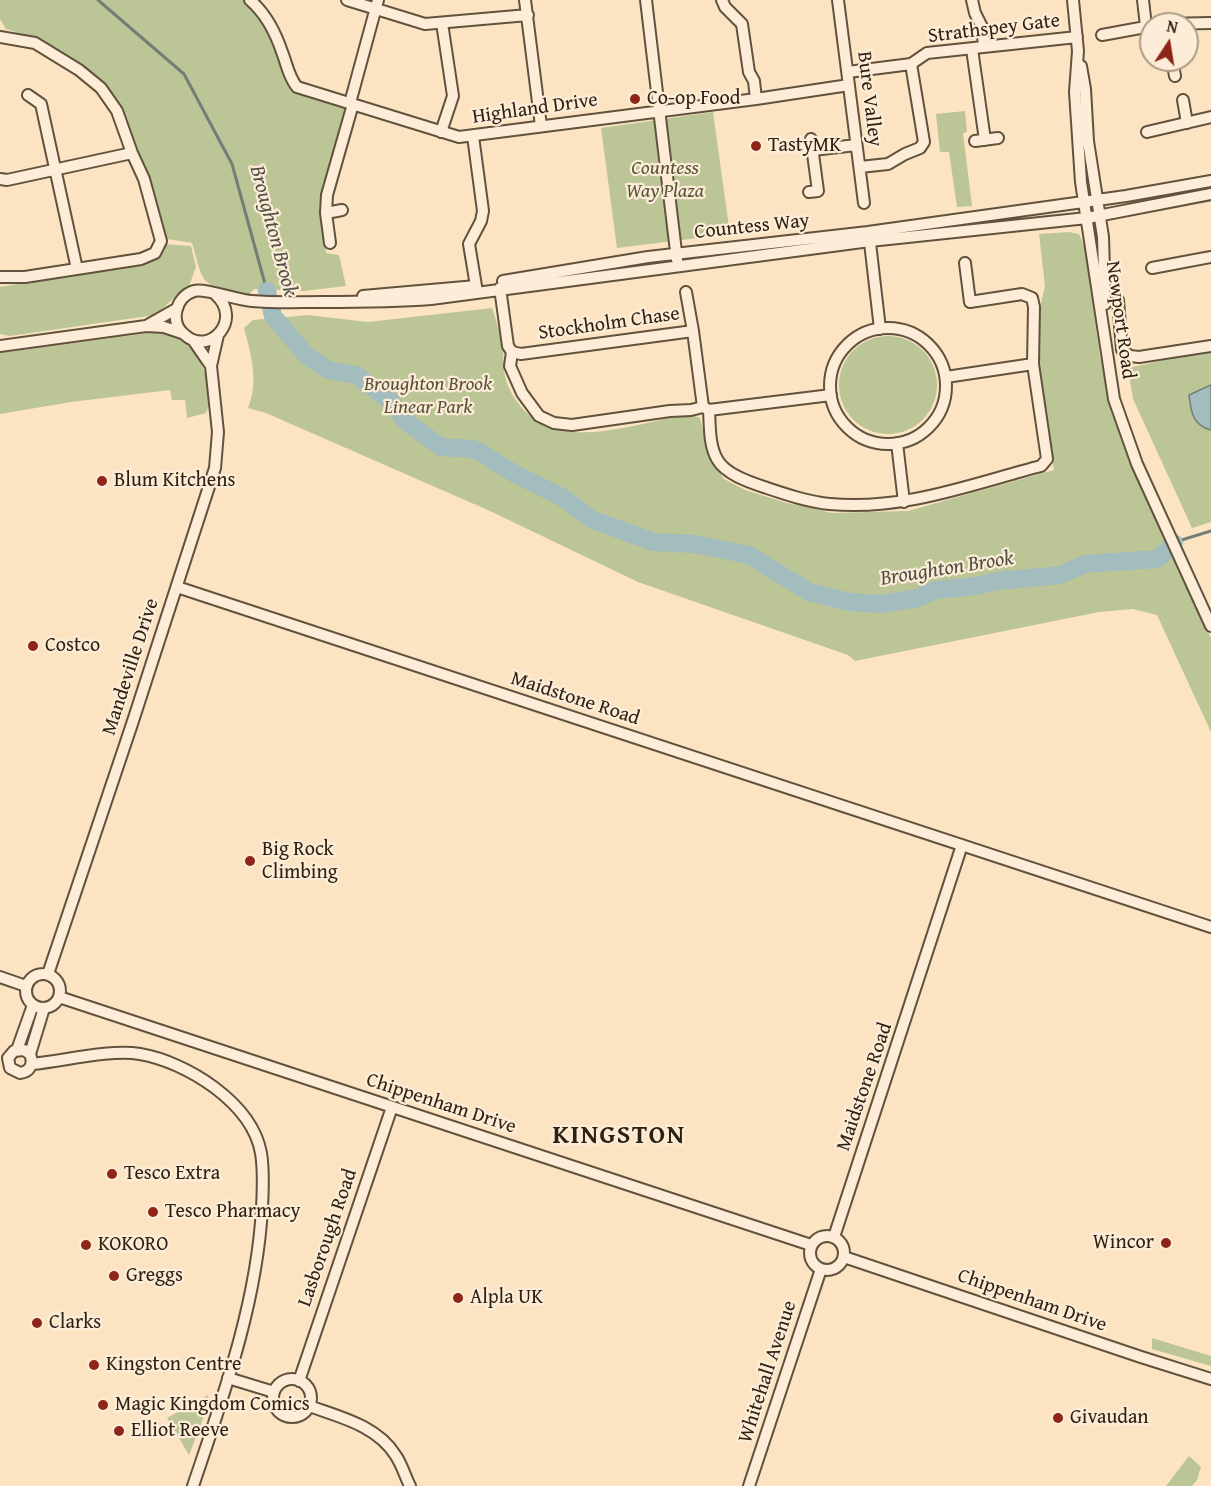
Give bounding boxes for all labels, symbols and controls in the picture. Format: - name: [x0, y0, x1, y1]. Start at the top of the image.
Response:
- street label: Strathspey Gate: [927, 9, 1061, 49]
- north arrow: [1139, 12, 1199, 72]
- text: N: [1165, 13, 1180, 39]
- street label: Bure Valley: [851, 50, 887, 148]
- place label: Co-op Food: [647, 87, 740, 111]
- street label: Highland Drive: [471, 88, 599, 130]
- marker: Co-op Food: [628, 92, 642, 106]
- place label: TastyMK: [768, 134, 841, 158]
- marker: TastyMK: [749, 139, 763, 153]
- park label: Countess Way Plaza: [626, 157, 704, 204]
- water label: Broughton Brook: [243, 163, 303, 299]
- street label: Countess Way: [693, 209, 811, 245]
- street label: Newport Road: [1100, 259, 1140, 381]
- street label: Stockholm Chase: [537, 302, 681, 346]
- park label: Broughton Brook Linear Park: [364, 373, 492, 420]
- place label: Blum Kitchens: [114, 469, 235, 493]
- marker: Blum Kitchens: [95, 474, 109, 488]
- water label: Broughton Brook: [879, 546, 1015, 592]
- street label: Mandeville Drive: [98, 595, 164, 739]
- place label: Costco: [45, 634, 100, 658]
- marker: Costco: [26, 639, 40, 653]
- street label: Maidstone Road: [507, 667, 643, 731]
- place label: Big Rock Climbing: [262, 838, 338, 885]
- marker: Big Rock Climbing: [243, 854, 257, 868]
- street label: Maidstone Road: [832, 1020, 898, 1154]
- street label: Chippenham Drive: [363, 1068, 519, 1140]
- district label: KINGSTON: [552, 1120, 686, 1152]
- place label: Tesco Extra: [124, 1162, 220, 1186]
- street label: Lasborough Road: [293, 1166, 363, 1310]
- marker: Tesco Extra: [105, 1167, 119, 1181]
- place label: Tesco Pharmacy: [165, 1200, 301, 1224]
- marker: Tesco Pharmacy: [146, 1205, 160, 1219]
- place label: Wincor: [1093, 1231, 1154, 1255]
- place label: KOKORO: [98, 1233, 168, 1257]
- marker: Wincor: [1159, 1236, 1173, 1250]
- marker: KOKORO: [79, 1238, 93, 1252]
- place label: Greggs: [126, 1264, 183, 1288]
- street label: Chippenham Drive: [954, 1264, 1110, 1338]
- marker: Greggs: [107, 1269, 121, 1283]
- place label: Alpla UK: [470, 1286, 543, 1310]
- marker: Alpla UK: [451, 1291, 465, 1305]
- street label: Whitehall Avenue: [734, 1298, 802, 1446]
- place label: Clarks: [49, 1311, 101, 1335]
- marker: Clarks: [30, 1316, 44, 1330]
- place label: Kingston Centre: [106, 1353, 241, 1377]
- marker: Kingston Centre: [87, 1358, 101, 1372]
- place label: Magic Kingdom Comics: [115, 1393, 310, 1417]
- marker: Magic Kingdom Comics: [96, 1398, 110, 1412]
- place label: Givaudan: [1070, 1406, 1149, 1430]
- marker: Givaudan: [1051, 1411, 1065, 1425]
- place label: Elliot Reeve: [131, 1419, 229, 1443]
- marker: Elliot Reeve: [112, 1424, 126, 1438]

